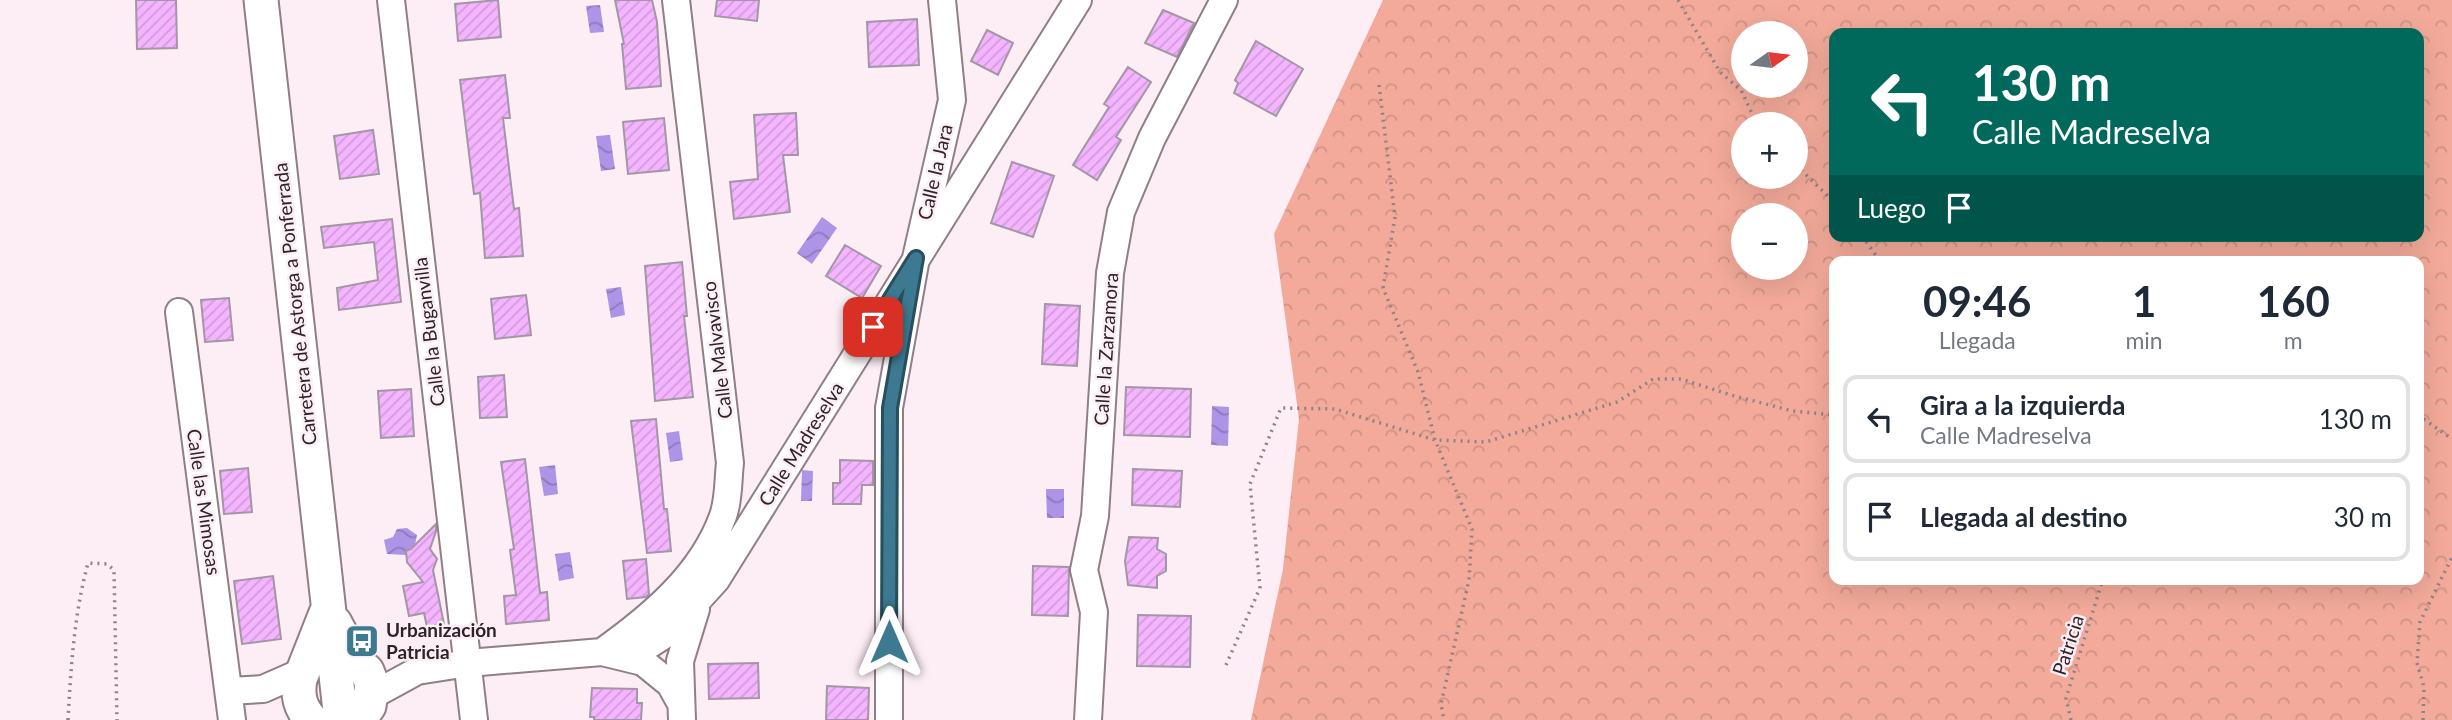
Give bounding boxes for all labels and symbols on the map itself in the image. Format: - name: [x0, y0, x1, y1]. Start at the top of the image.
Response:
- north arrow: [1731, 21, 1808, 98]
- street label: Calle la Jara: [912, 122, 957, 222]
- street label: Carretera de Astorga a Ponferrada: [268, 162, 321, 446]
- street label: Calle la Buganvilla: [408, 256, 449, 408]
- street label: Calle la Zarzamora: [1089, 272, 1122, 426]
- street label: Calle Malvavisco: [697, 280, 736, 420]
- pin: [843, 297, 903, 357]
- street label: Calle Madreselva: [753, 378, 848, 510]
- street label: Calle las Mimosas: [183, 427, 226, 577]
- position arrow: [852, 605, 926, 679]
- street label: Patricia: [2047, 612, 2088, 678]
- place label: Urbanización Patricia: [386, 618, 497, 663]
- bus stop icon: Urbanización Patricia: [343, 622, 381, 660]

